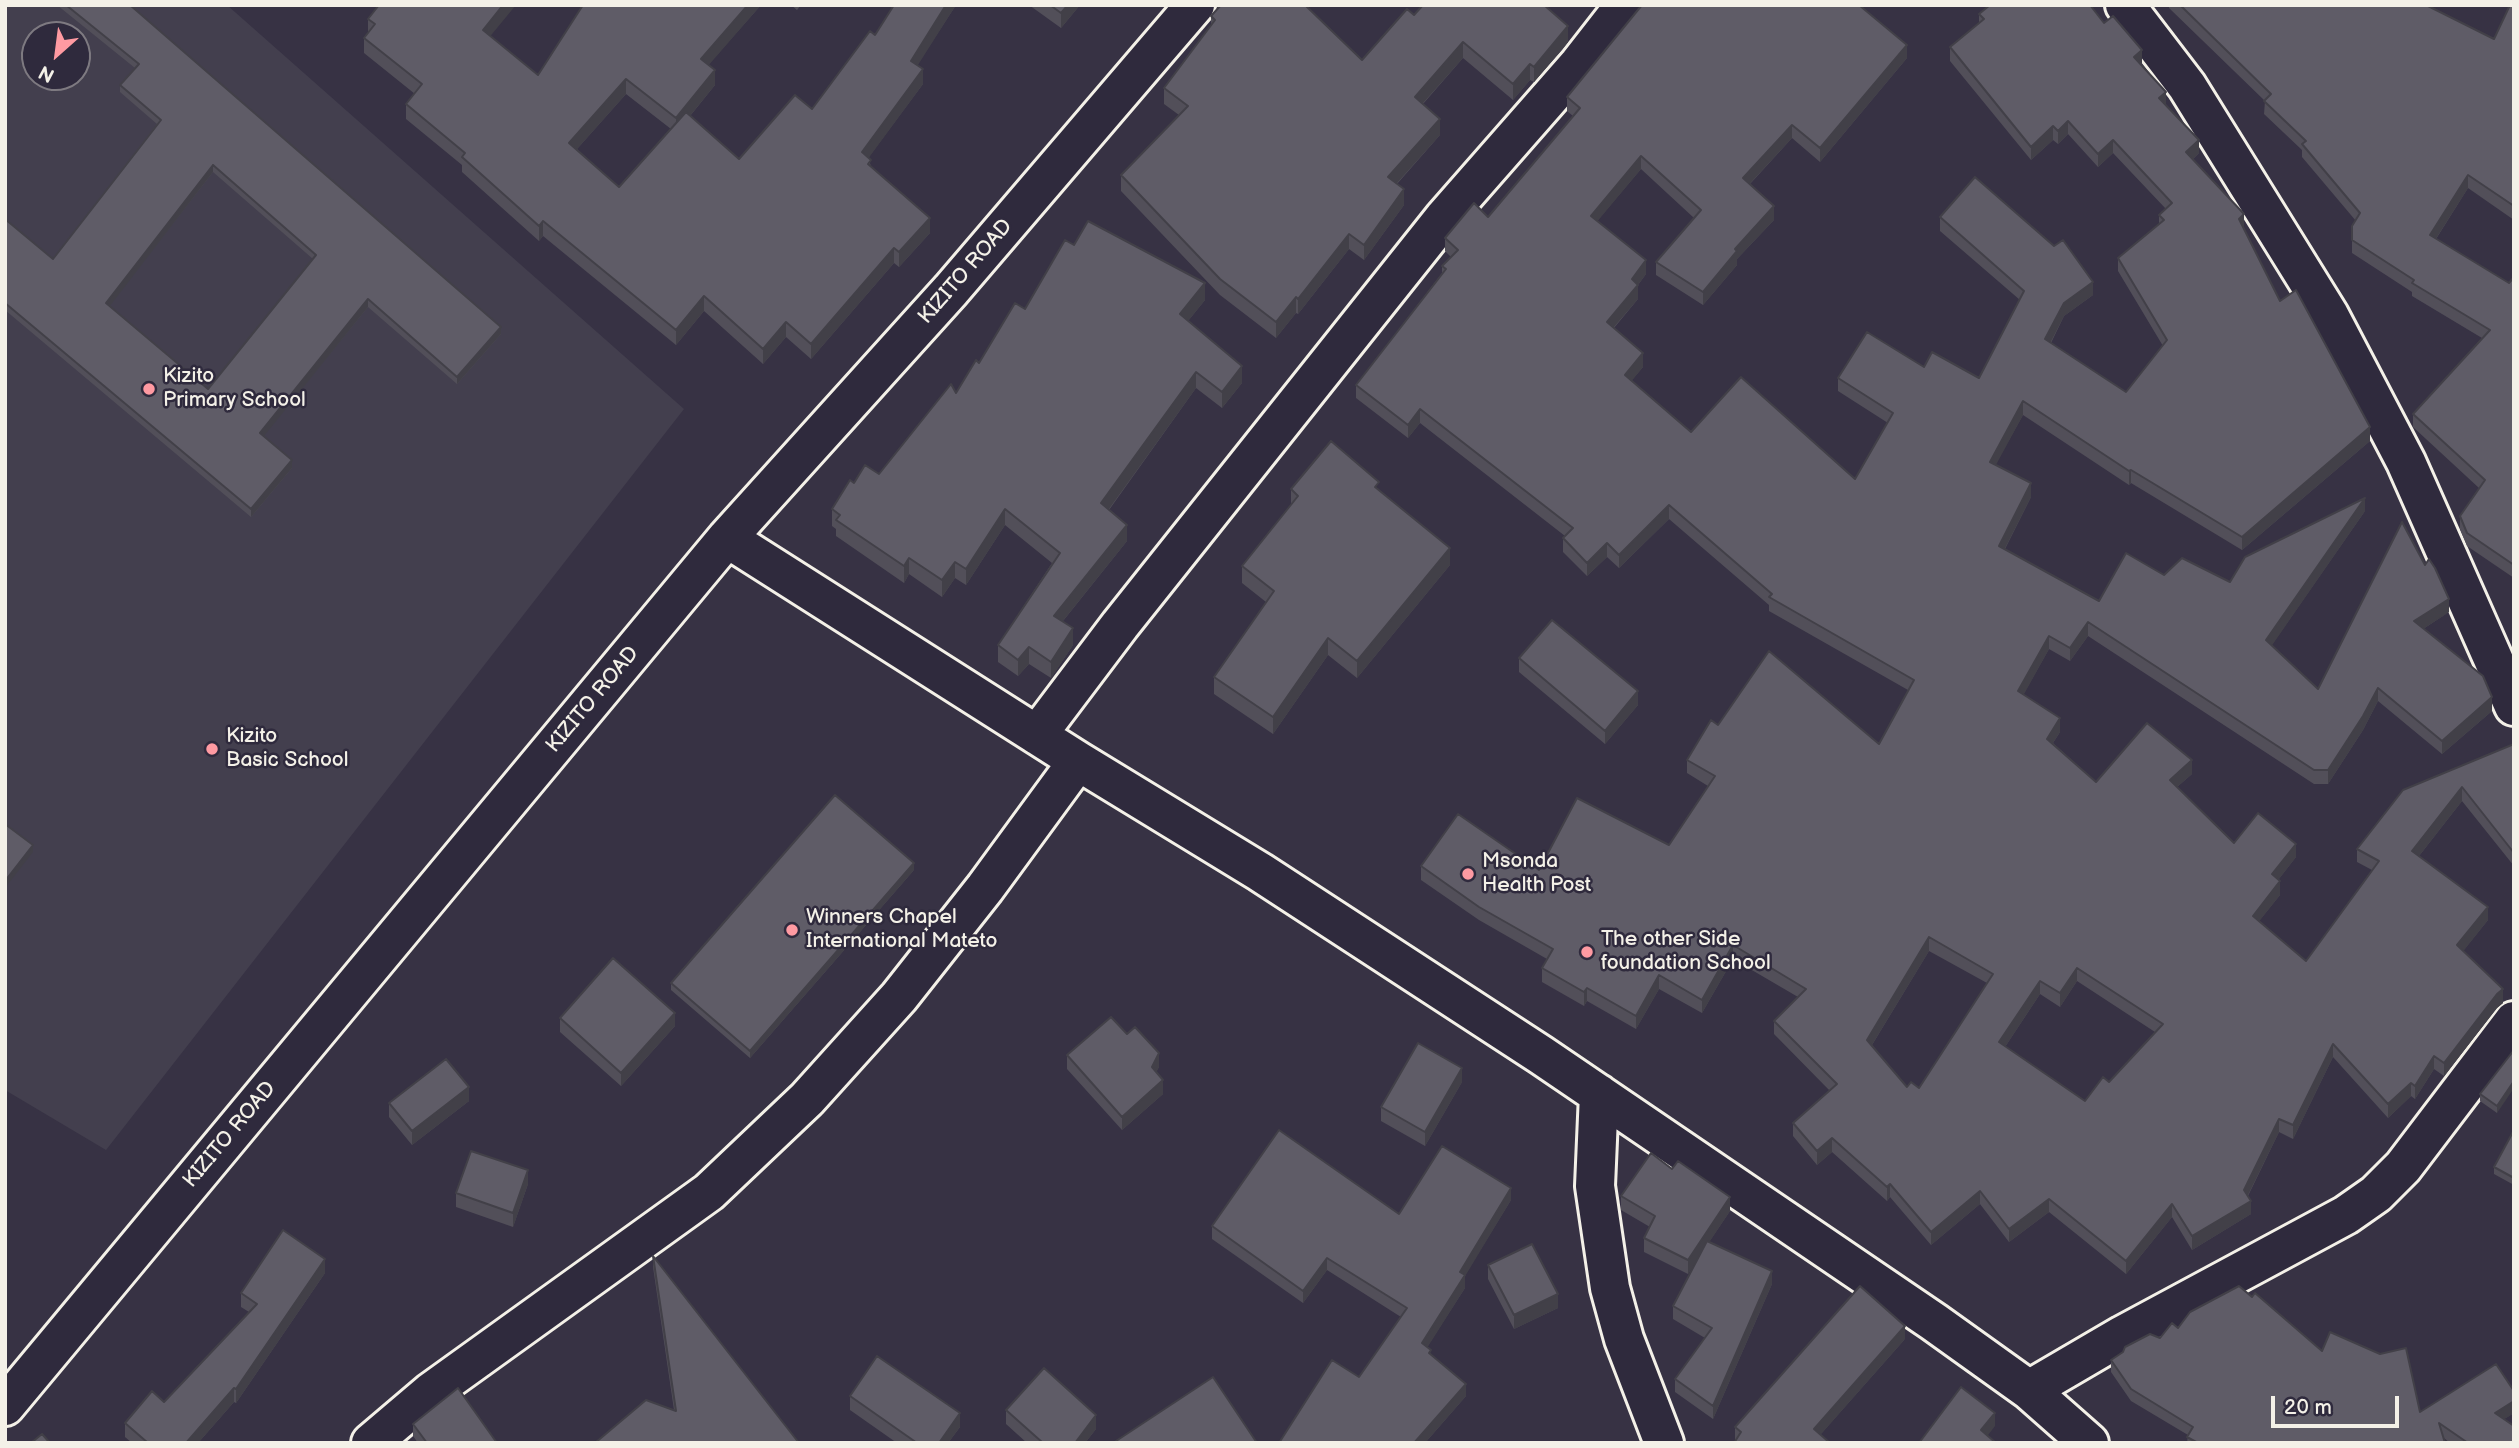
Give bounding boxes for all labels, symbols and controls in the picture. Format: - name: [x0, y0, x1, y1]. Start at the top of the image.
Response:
- north arrow: [21, 21, 91, 91]
- text: N: [35, 60, 59, 87]
- street label: KIZITO ROAD: [914, 214, 1018, 330]
- place label: Kizito Primary School: [163, 364, 306, 414]
- marker: Kizito Primary School: [141, 381, 157, 397]
- street label: KIZITO ROAD: [541, 642, 645, 758]
- place label: Kizito Basic School: [226, 724, 348, 774]
- marker: Kizito Basic School: [204, 741, 220, 757]
- place label: Msonda Health Post: [1482, 849, 1591, 899]
- marker: Msonda Health Post: [1460, 866, 1476, 882]
- place label: Winners Chapel International Mateto: [806, 905, 997, 955]
- marker: Winners Chapel International Mateto: [784, 922, 800, 938]
- place label: The other Side foundation School: [1601, 927, 1771, 977]
- marker: The other Side foundation School: [1579, 944, 1595, 960]
- street label: KIZITO ROAD: [178, 1077, 282, 1193]
- scale bar: [2274, 1382, 2402, 1426]
- text: 20 m: [2284, 1395, 2332, 1420]

